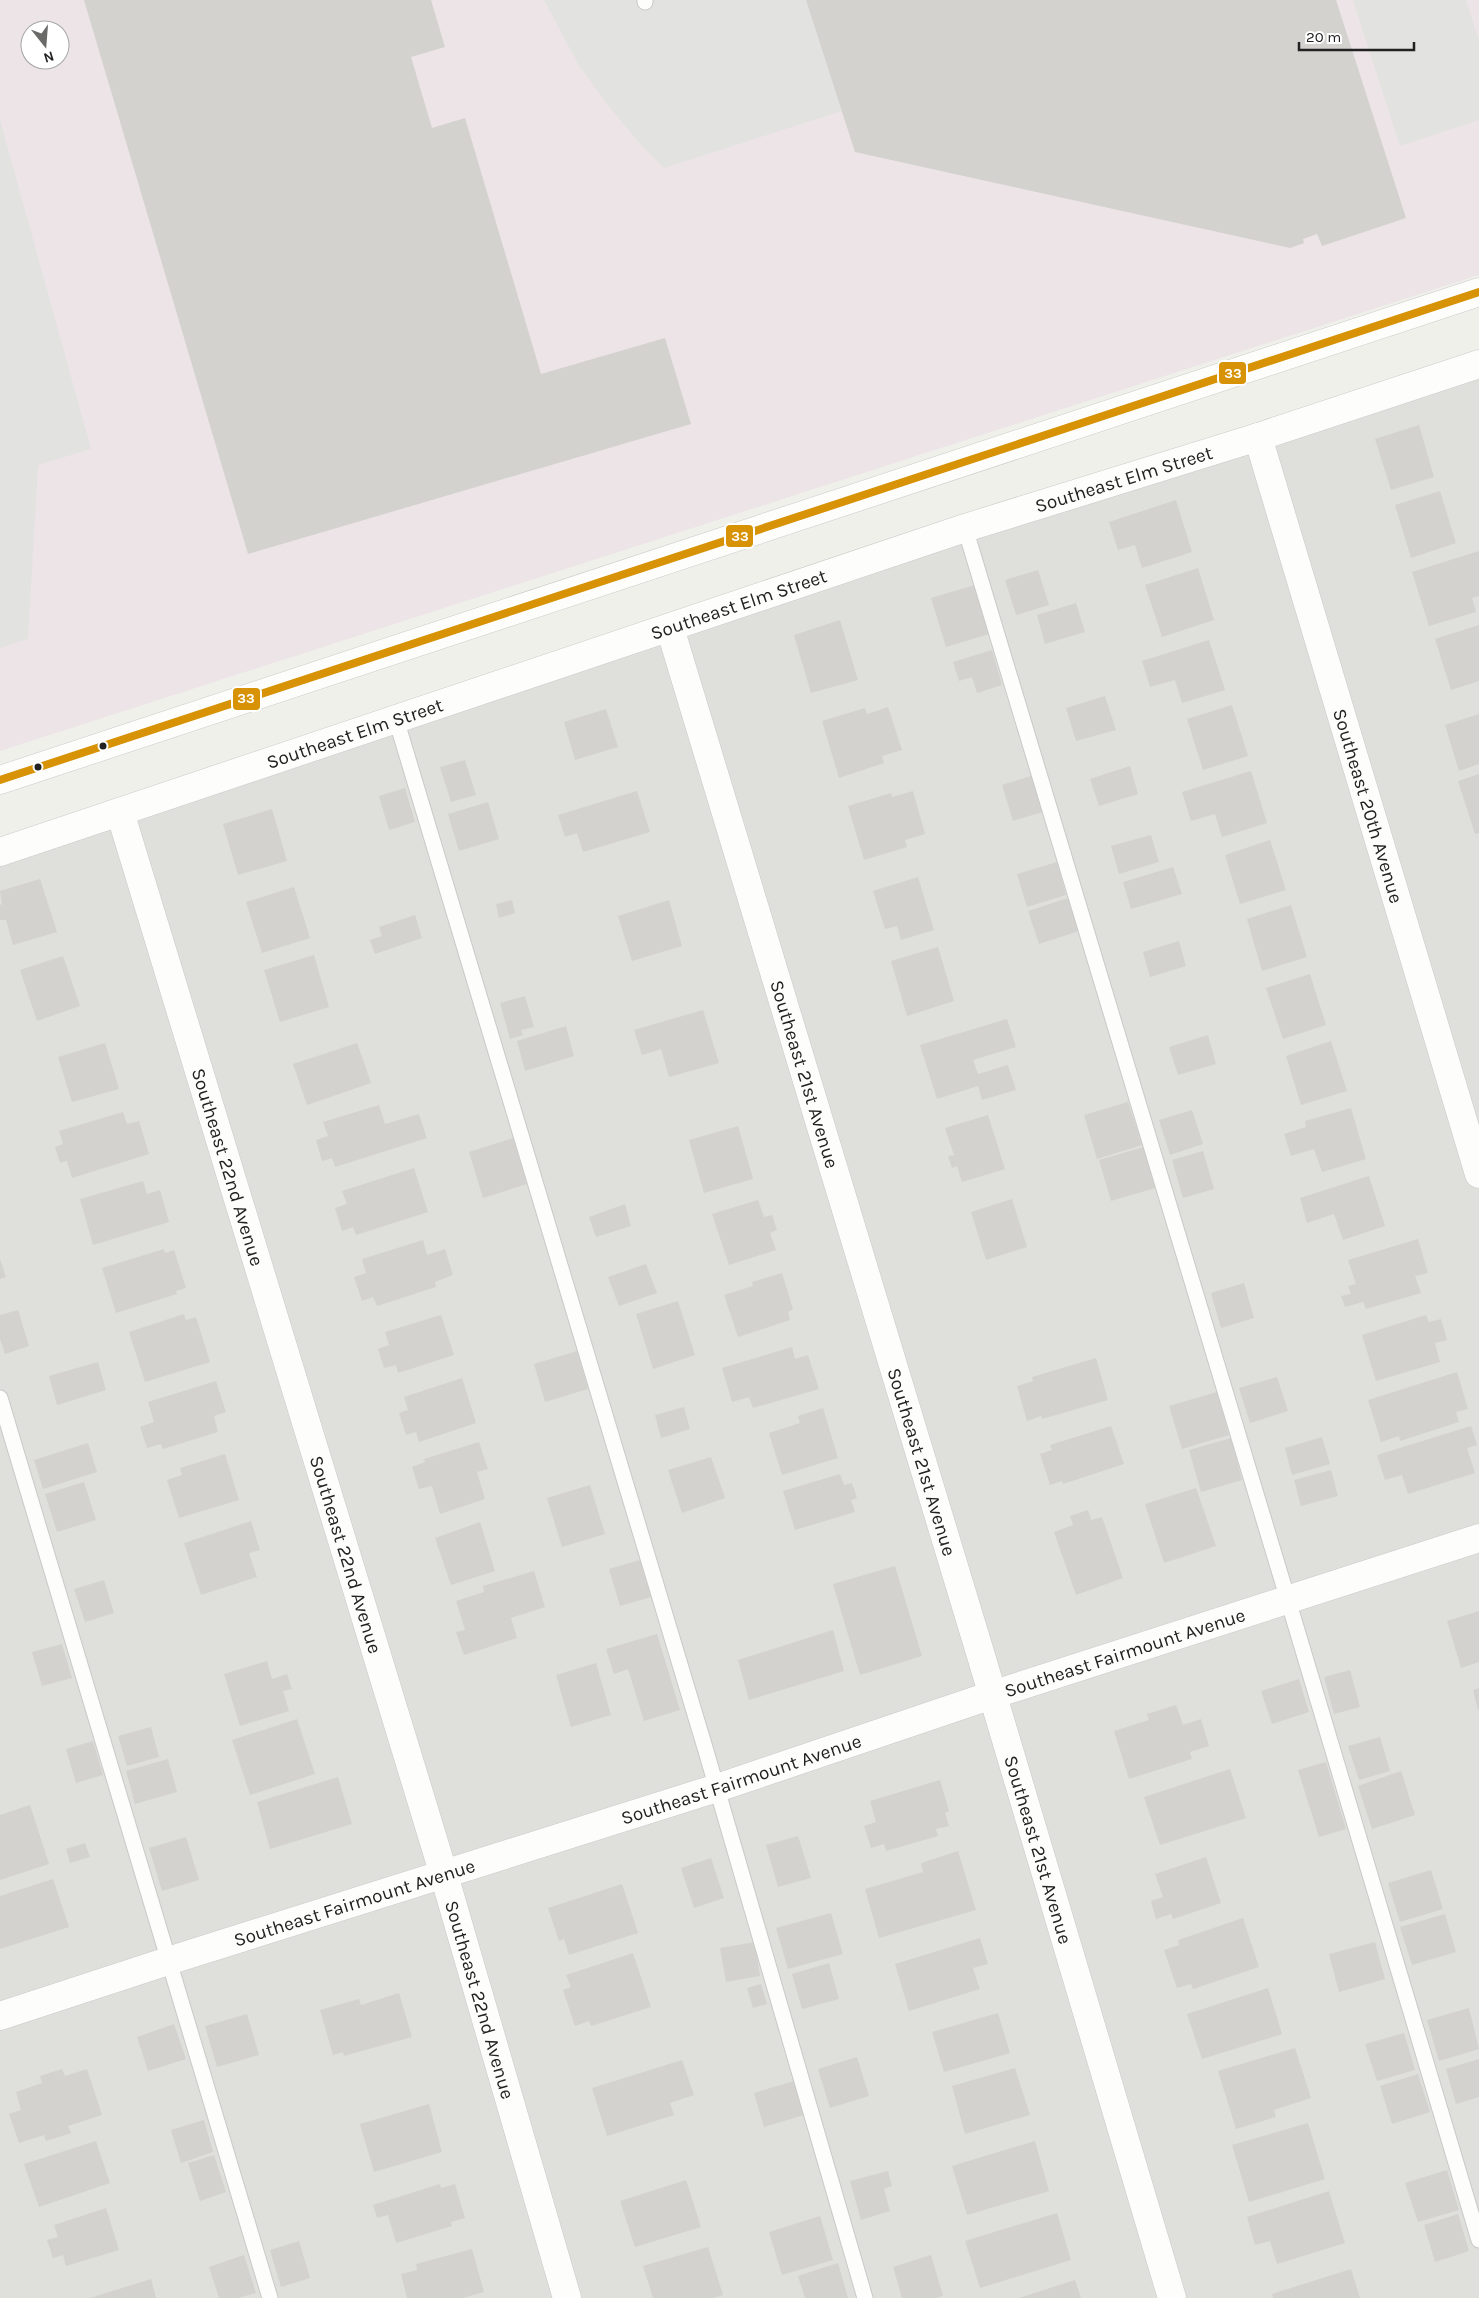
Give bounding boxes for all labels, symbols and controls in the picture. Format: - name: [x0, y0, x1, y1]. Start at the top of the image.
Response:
- north arrow: [20, 20, 70, 70]
- scale bar: [1299, 20, 1414, 52]
- text: 20 m: [1306, 28, 1341, 46]
- text: N: [41, 47, 56, 67]
- line badge: 33: [1218, 361, 1247, 385]
- text: 33: [1224, 365, 1242, 382]
- street label: Southeast Elm Street: [1033, 442, 1215, 518]
- line badge: 33: [725, 524, 754, 548]
- text: 33: [731, 528, 749, 545]
- street label: Southeast Elm Street: [648, 565, 830, 645]
- line badge: 33: [232, 687, 261, 711]
- text: 33: [237, 690, 255, 707]
- street label: Southeast Elm Street: [264, 694, 446, 774]
- street label: Southeast 20th Avenue: [1328, 706, 1407, 906]
- unlabelled marker: [98, 741, 108, 751]
- unlabelled marker: [33, 762, 43, 772]
- street label: Southeast 21st Avenue: [765, 978, 843, 1171]
- street label: Southeast 22nd Avenue: [187, 1066, 268, 1269]
- street label: Southeast 21st Avenue: [882, 1365, 960, 1559]
- street label: Southeast 22nd Avenue: [305, 1453, 386, 1656]
- street label: Southeast Fairmount Avenue: [1002, 1604, 1248, 1702]
- street label: Southeast Fairmount Avenue: [618, 1730, 864, 1830]
- street label: Southeast 21st Avenue: [999, 1753, 1076, 1947]
- street label: Southeast Fairmount Avenue: [231, 1855, 478, 1952]
- street label: Southeast 22nd Avenue: [440, 1898, 519, 2102]

